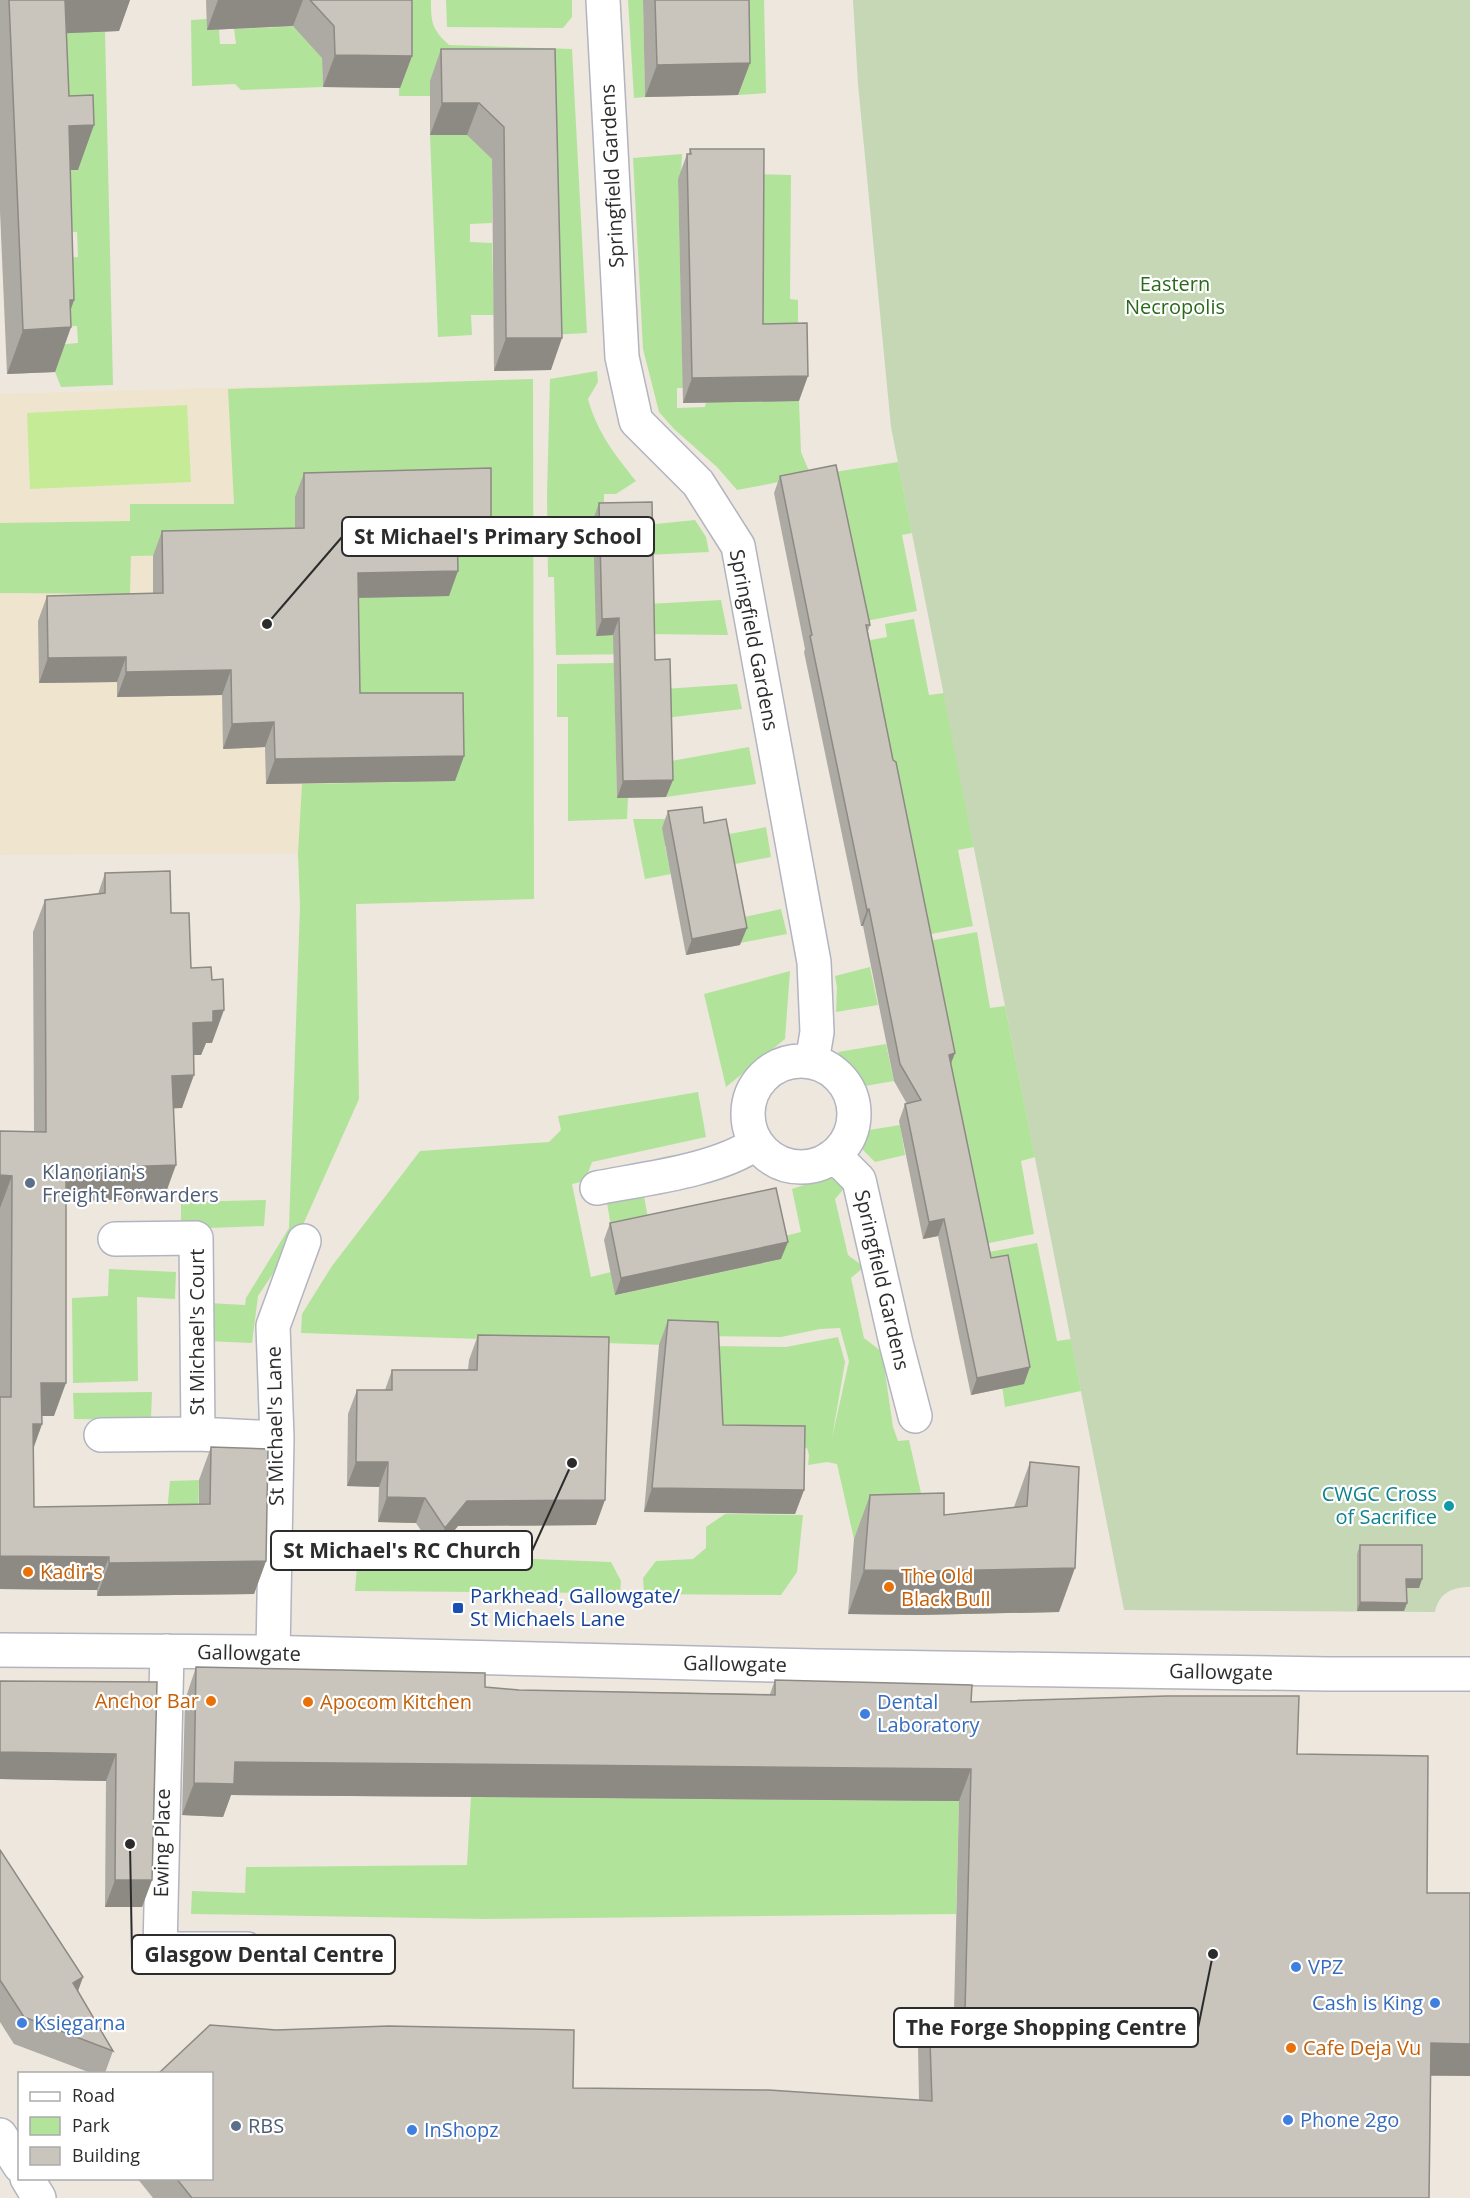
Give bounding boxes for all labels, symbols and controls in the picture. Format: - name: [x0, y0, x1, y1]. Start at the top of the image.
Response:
- street label: Springfield Gardens: [593, 83, 630, 269]
- park label: Eastern Necropolis: [1125, 270, 1225, 320]
- callout: St Michael's Primary School: [342, 517, 654, 556]
- text: St Michael's Primary School: [354, 522, 642, 550]
- street label: Springfield Gardens: [724, 547, 785, 733]
- place label: Klanorian's Freight Forwarders: [42, 1158, 219, 1208]
- marker: Klanorian's Freight Forwarders: [23, 1176, 37, 1190]
- street label: Springfield Gardens: [849, 1187, 916, 1373]
- street label: St Michael's Court: [183, 1249, 210, 1415]
- street label: St Michael's Lane: [260, 1346, 289, 1506]
- place label: CWGC Cross of Sacrifice: [1322, 1480, 1437, 1530]
- marker: CWGC Cross of Sacrifice: [1442, 1499, 1456, 1513]
- callout: St Michael's RC Church: [271, 1531, 532, 1570]
- text: St Michael's RC Church: [283, 1536, 521, 1564]
- place label: Kadir's: [40, 1558, 103, 1585]
- place label: The Old Black Bull: [901, 1562, 991, 1612]
- marker: Kadir's: [21, 1565, 35, 1579]
- marker: The Old Black Bull: [882, 1580, 896, 1594]
- place label: Parkhead, Gallowgate/ St Michaels Lane: [470, 1582, 681, 1632]
- marker: Parkhead, Gallowgate/ St Michaels Lane: [451, 1601, 465, 1615]
- street label: Gallowgate: [197, 1638, 301, 1667]
- street label: Gallowgate: [683, 1649, 787, 1678]
- street label: Gallowgate: [1169, 1657, 1273, 1686]
- place label: Anchor Bar: [95, 1687, 199, 1714]
- place label: Apocom Kitchen: [320, 1688, 472, 1715]
- place label: Dental Laboratory: [877, 1688, 980, 1738]
- marker: Anchor Bar: [204, 1694, 218, 1708]
- marker: Apocom Kitchen: [301, 1695, 315, 1709]
- marker: Dental Laboratory: [858, 1707, 872, 1721]
- street label: Ewing Place: [147, 1788, 176, 1898]
- callout: Glasgow Dental Centre: [132, 1935, 395, 1974]
- text: Glasgow Dental Centre: [144, 1940, 384, 1968]
- place label: VPZ: [1308, 1953, 1343, 1980]
- marker: VPZ: [1289, 1960, 1303, 1974]
- place label: Cash is King: [1312, 1989, 1423, 2016]
- marker: Cash is King: [1428, 1996, 1442, 2010]
- callout: The Forge Shopping Centre: [894, 2008, 1198, 2047]
- place label: Księgarna: [34, 2009, 126, 2036]
- text: The Forge Shopping Centre: [906, 2013, 1186, 2041]
- marker: Księgarna: [15, 2016, 29, 2030]
- place label: Cafe Deja Vu: [1303, 2034, 1421, 2061]
- marker: Cafe Deja Vu: [1284, 2041, 1298, 2055]
- legend: [18, 2072, 213, 2180]
- text: Road: [72, 2083, 115, 2107]
- place label: Phone 2go: [1300, 2106, 1399, 2133]
- place label: RBS: [248, 2112, 284, 2139]
- text: Park: [72, 2113, 110, 2137]
- marker: Phone 2go: [1281, 2113, 1295, 2127]
- place label: InShopz: [424, 2116, 499, 2143]
- marker: RBS: [229, 2119, 243, 2133]
- marker: InShopz: [405, 2123, 419, 2137]
- text: Building: [72, 2143, 140, 2167]

